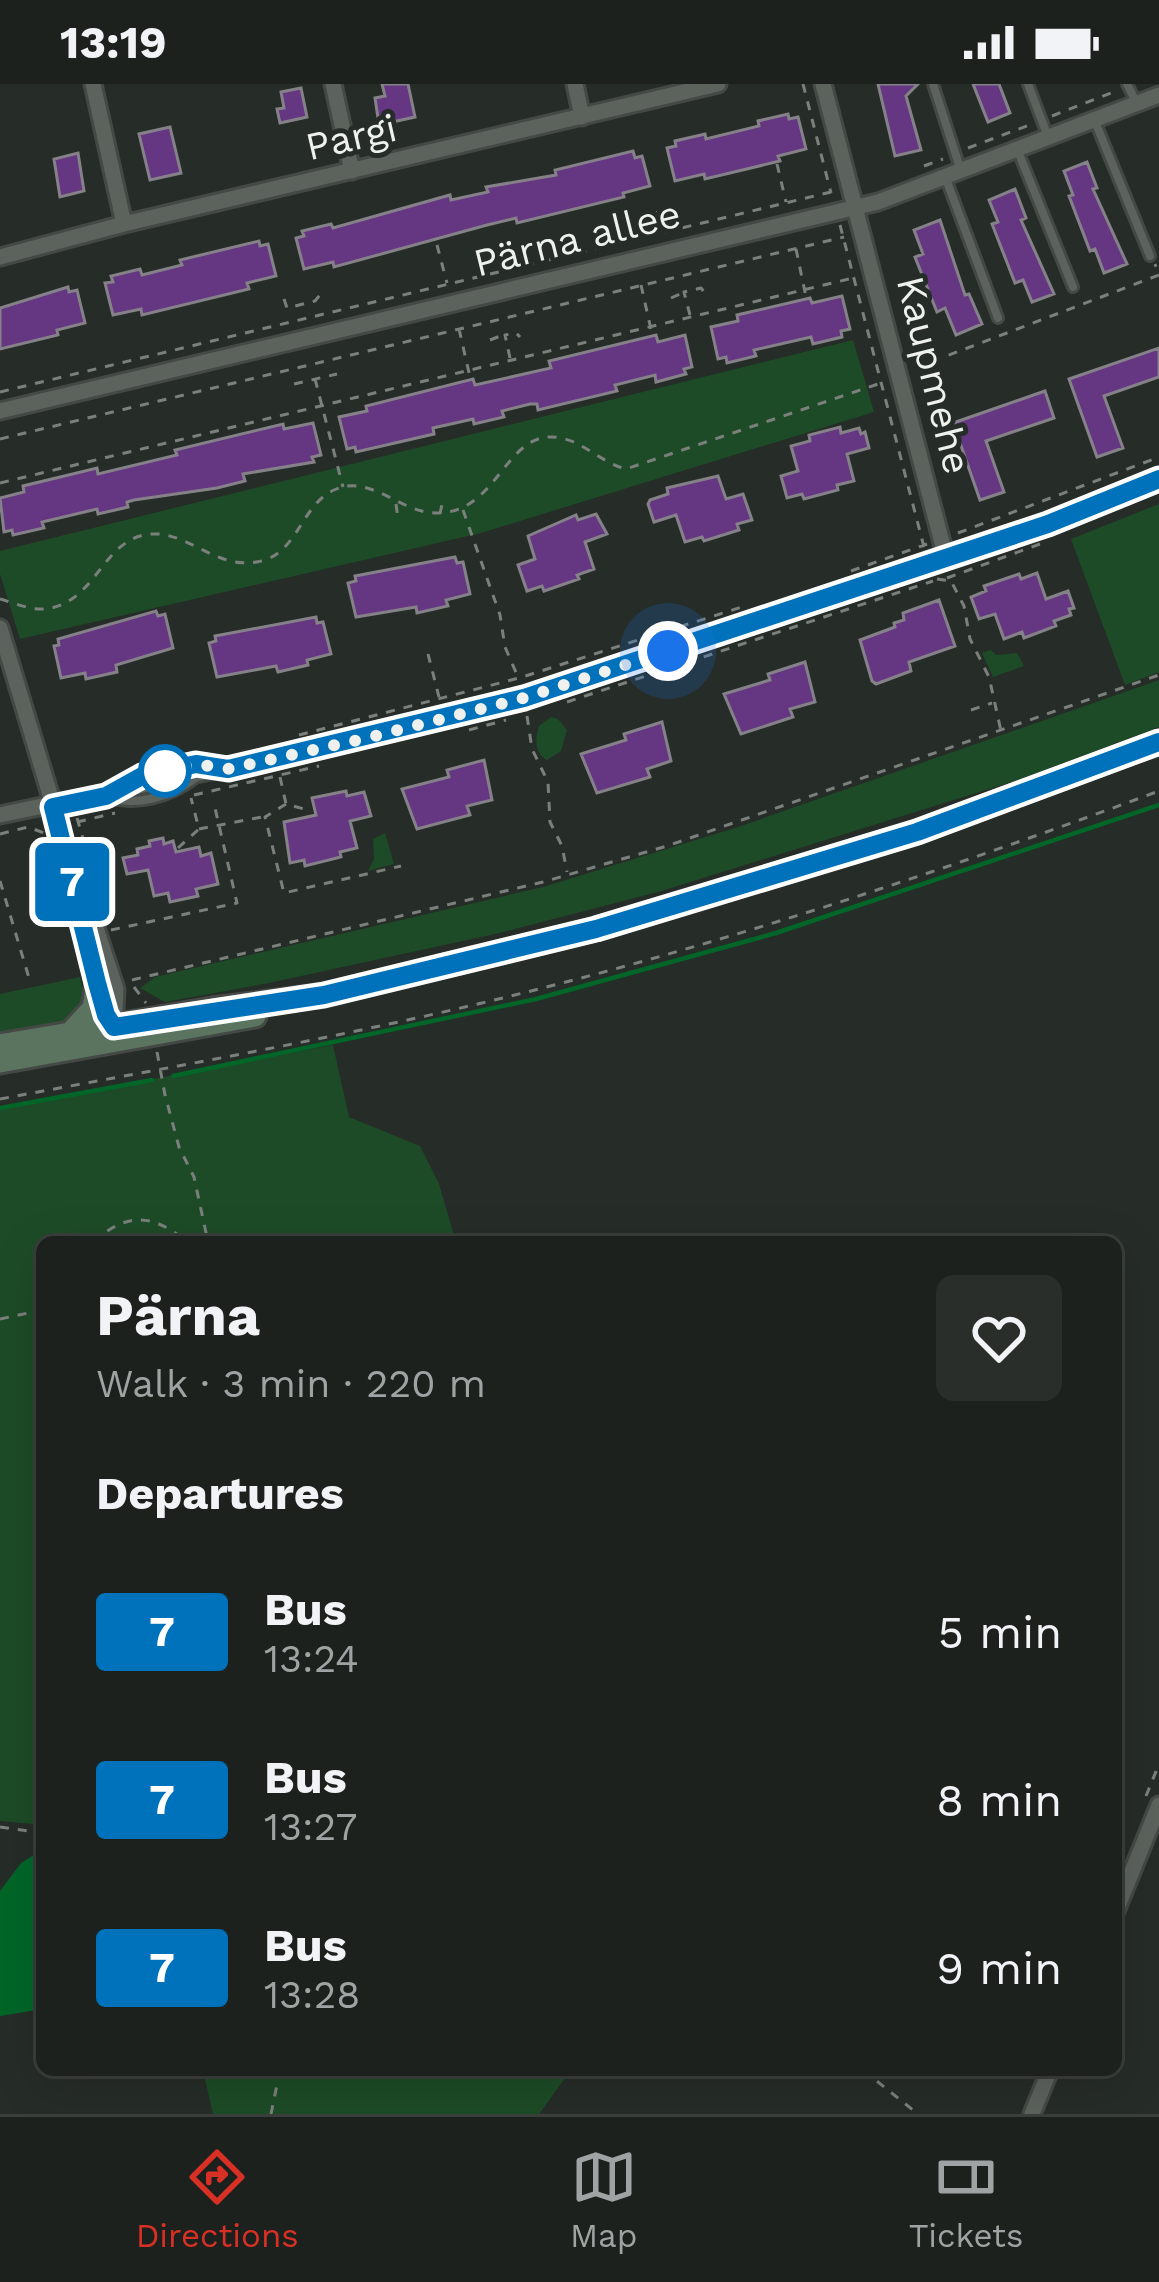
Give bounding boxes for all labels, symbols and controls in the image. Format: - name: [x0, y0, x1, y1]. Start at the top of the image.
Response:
- text: 13:19: [60, 16, 167, 69]
- street label: Pargi: [301, 105, 401, 169]
- street label: Pärna allee: [469, 191, 685, 285]
- street label: Kaupmehe: [888, 272, 980, 478]
- your location: [638, 621, 698, 681]
- unlabelled marker: [140, 746, 190, 796]
- line badge: 7: [33, 843, 111, 921]
- text: 7: [59, 857, 85, 906]
- button: heart: [936, 1275, 1062, 1401]
- text: Pärna: [96, 1282, 260, 1349]
- text: Walk · 3 min · 220 m: [96, 1361, 486, 1406]
- text: Departures: [96, 1467, 344, 1520]
- text: Bus: [264, 1583, 347, 1636]
- text: 5 min: [938, 1606, 1062, 1659]
- text: 7: [149, 1607, 175, 1656]
- text: 13:24: [264, 1636, 359, 1681]
- text: Bus: [264, 1751, 347, 1804]
- text: 8 min: [936, 1774, 1062, 1827]
- text: 7: [149, 1775, 175, 1824]
- text: 13:27: [264, 1804, 357, 1849]
- text: Bus: [264, 1919, 347, 1972]
- text: 9 min: [936, 1942, 1062, 1995]
- text: 7: [149, 1943, 175, 1992]
- text: 13:28: [264, 1972, 360, 2017]
- tab: Directions: [136, 2144, 299, 2255]
- tab: Map: [570, 2144, 637, 2255]
- tab: Tickets: [909, 2144, 1023, 2255]

